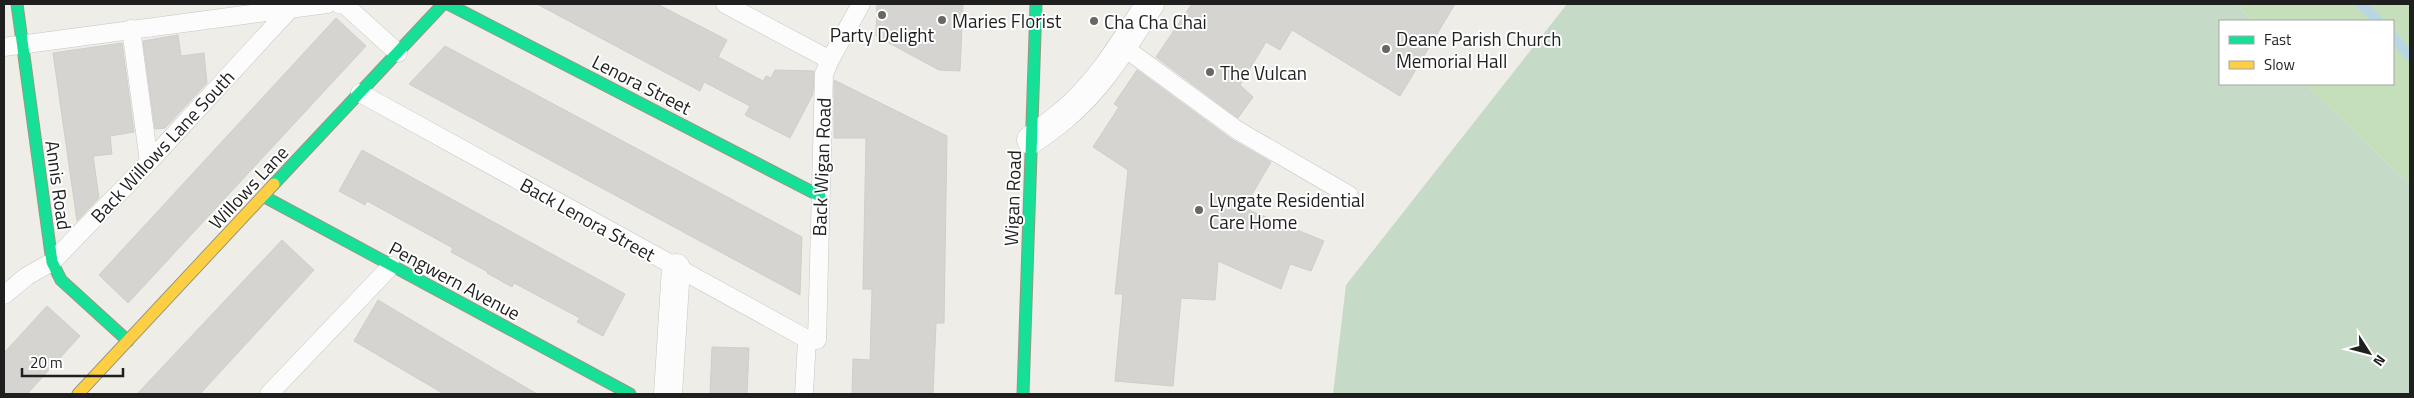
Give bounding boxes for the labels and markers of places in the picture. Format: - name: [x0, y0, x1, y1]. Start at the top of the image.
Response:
- place label: Maries Florist: [952, 6, 1062, 35]
- place label: Cha Cha Chai: [1104, 7, 1207, 36]
- marker: Party Delight: [876, 9, 888, 21]
- marker: Maries Florist: [936, 14, 948, 26]
- marker: Cha Cha Chai: [1088, 15, 1100, 27]
- place label: Party Delight: [830, 20, 934, 49]
- place label: Deane Parish Church Memorial Hall: [1396, 24, 1562, 75]
- marker: Deane Parish Church Memorial Hall: [1380, 43, 1392, 55]
- place label: The Vulcan: [1220, 58, 1307, 87]
- marker: The Vulcan: [1204, 66, 1216, 78]
- place label: Lyngate Residential Care Home: [1209, 185, 1365, 236]
- marker: Lyngate Residential Care Home: [1193, 204, 1205, 216]

